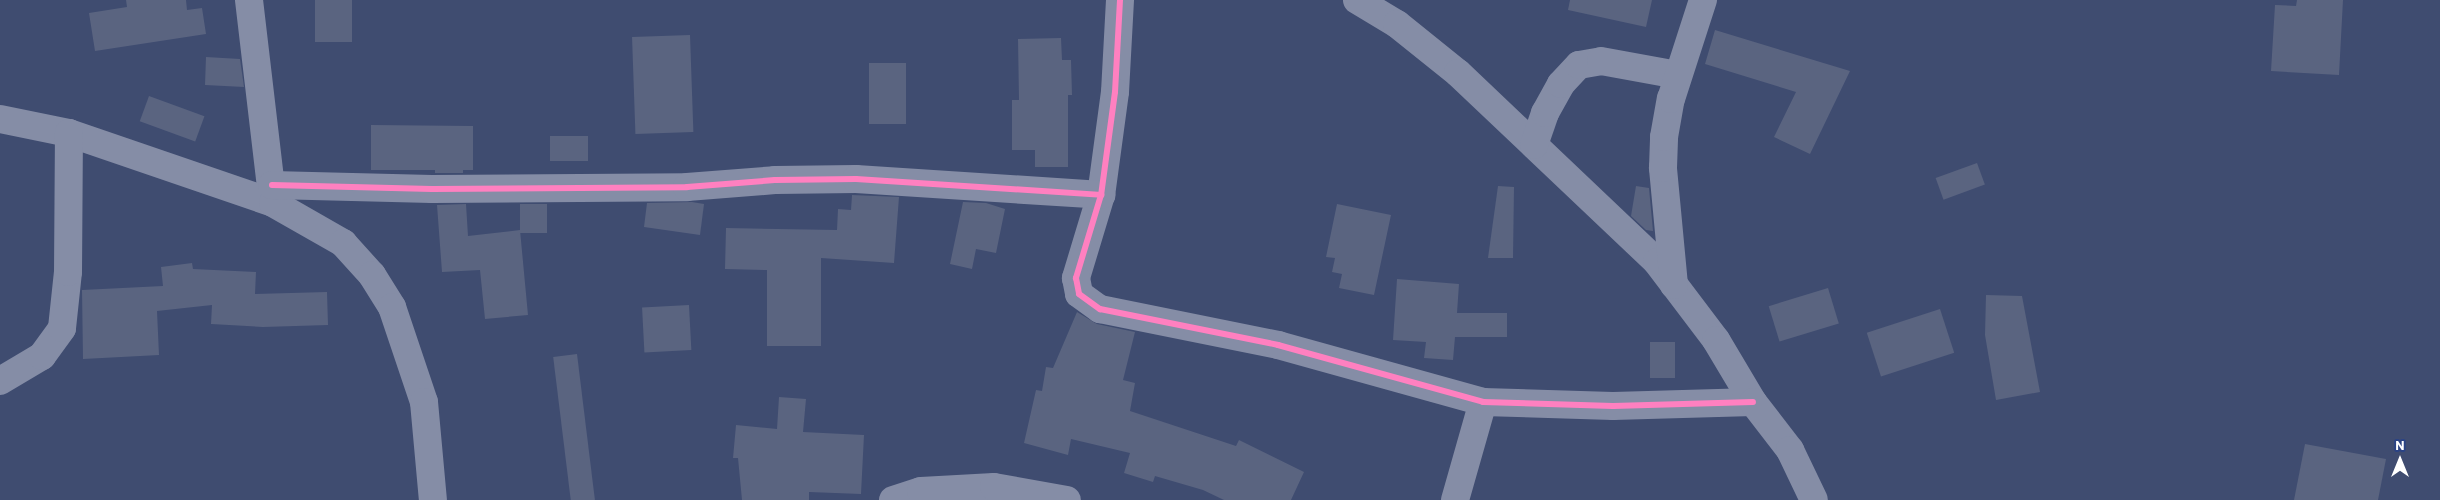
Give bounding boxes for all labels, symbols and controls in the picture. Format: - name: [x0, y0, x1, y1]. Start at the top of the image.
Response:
- north arrow: [2375, 435, 2425, 485]
- text: N: [2395, 436, 2405, 453]

